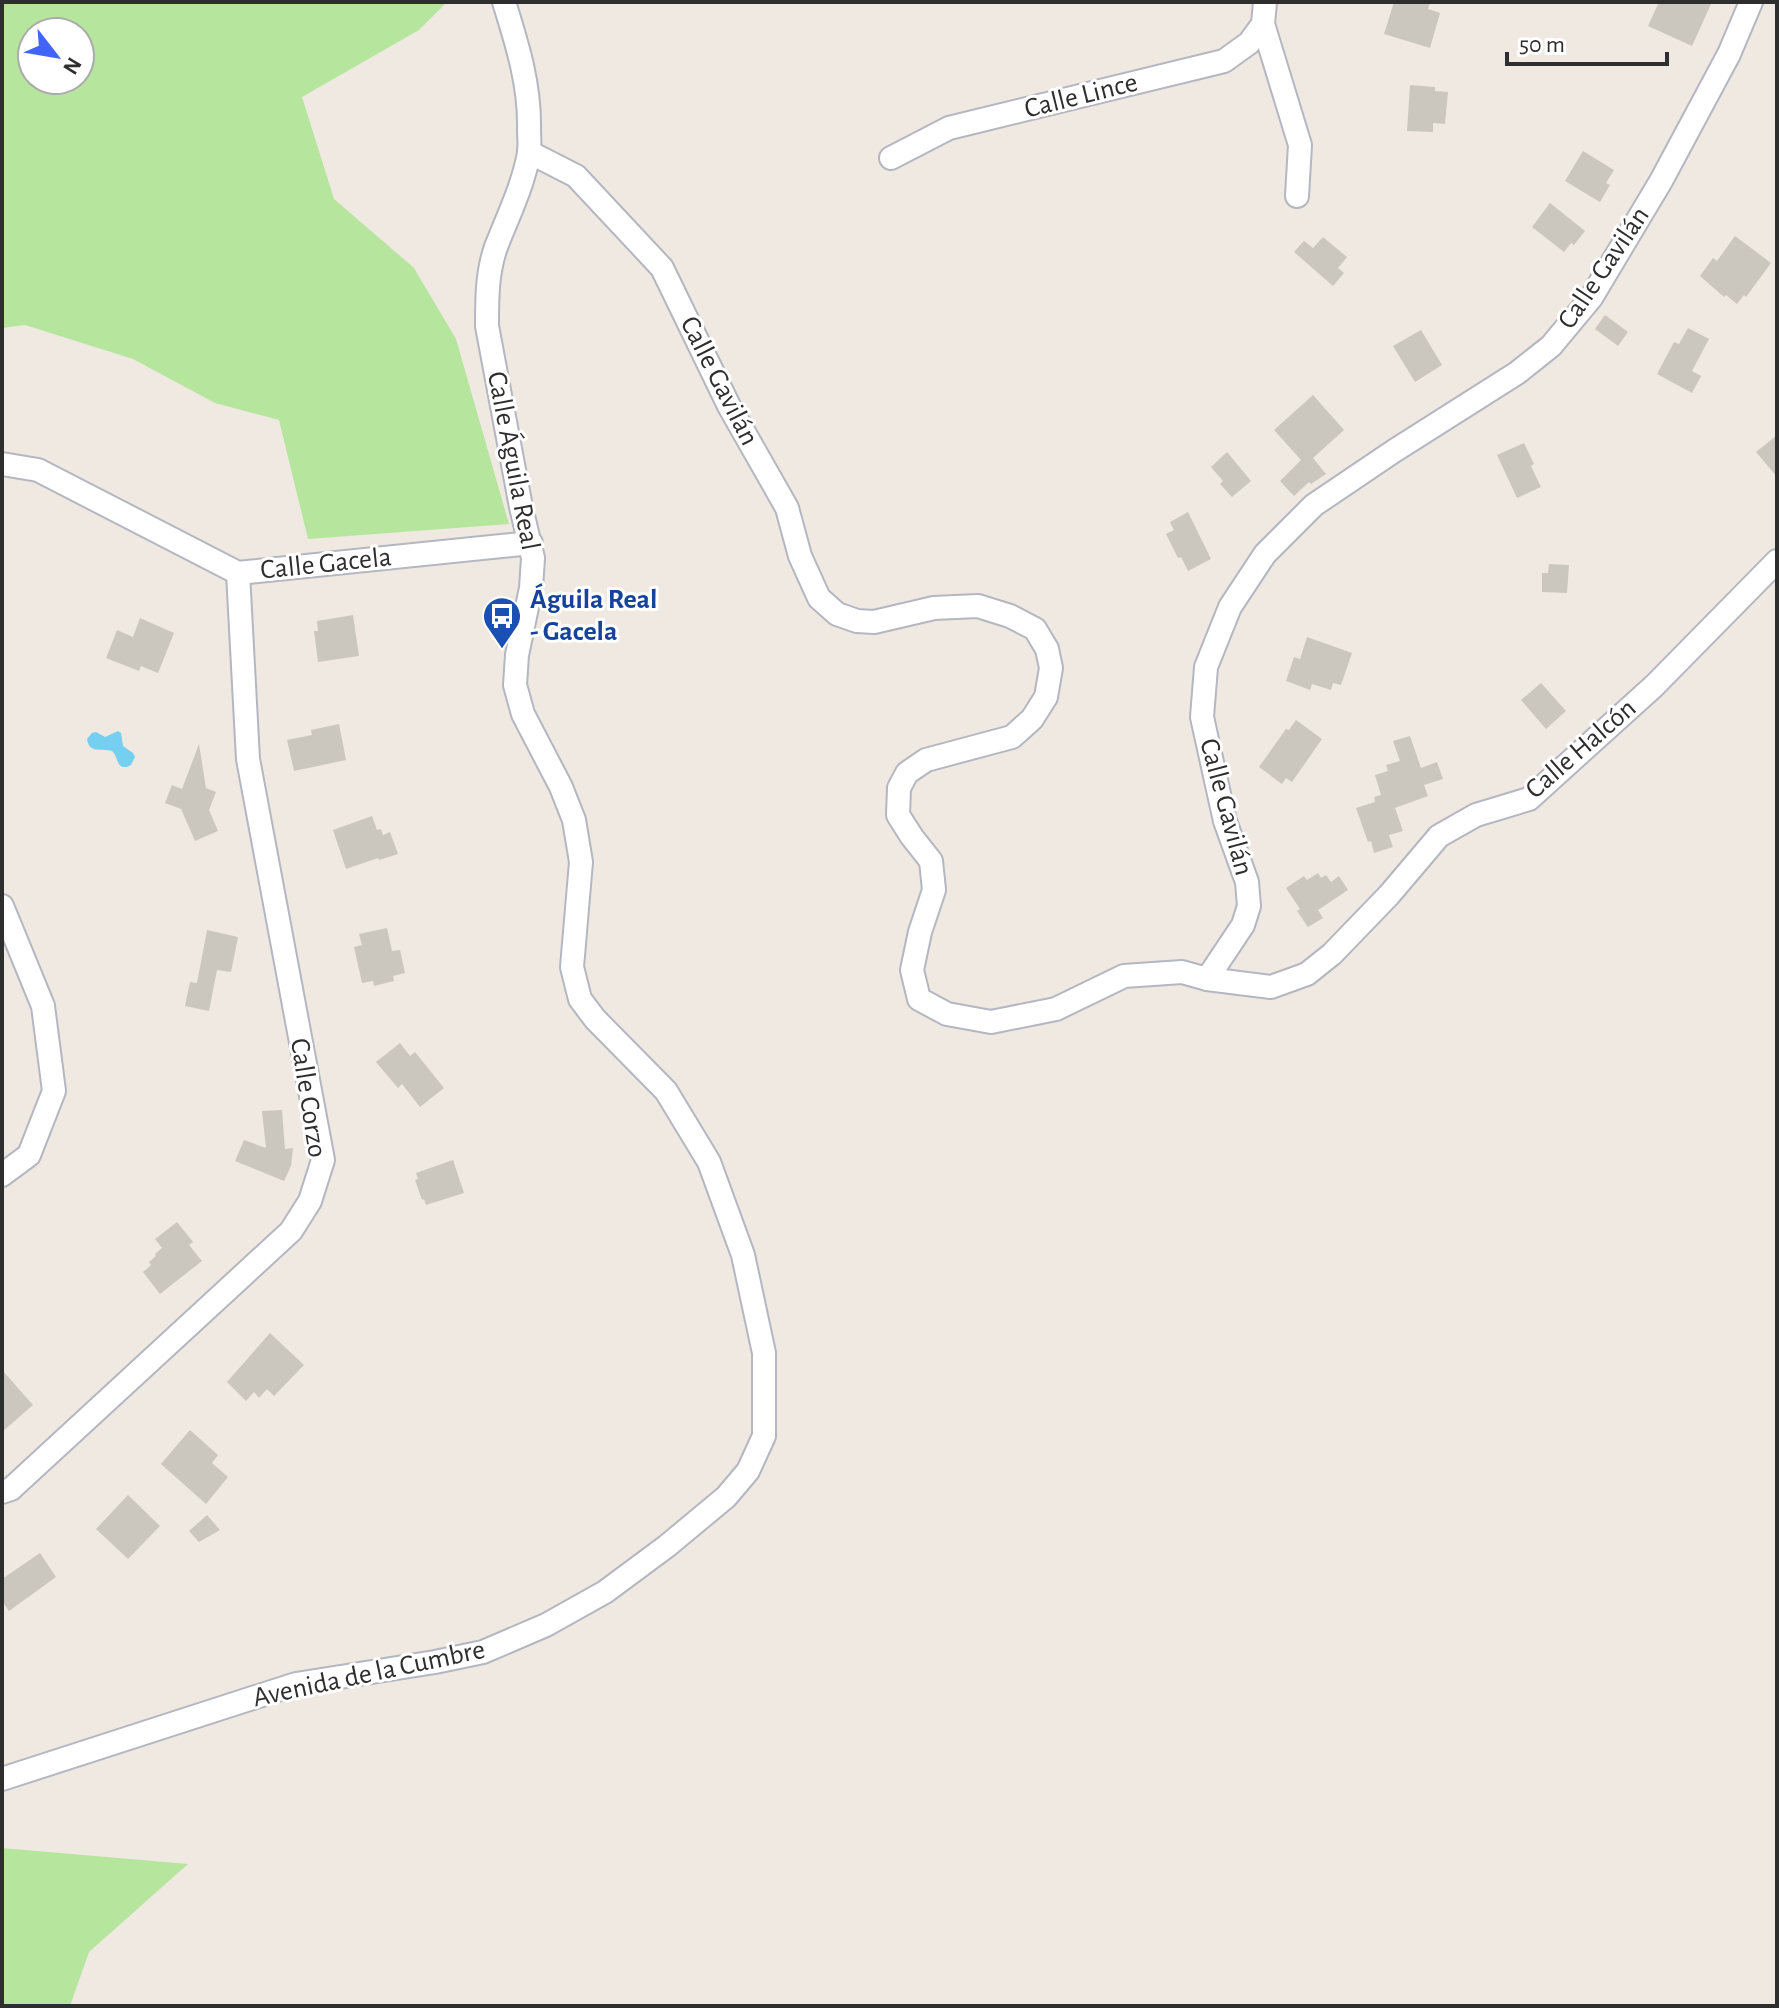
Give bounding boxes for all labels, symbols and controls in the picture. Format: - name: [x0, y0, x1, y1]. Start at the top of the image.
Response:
- north arrow: [16, 16, 96, 96]
- scale bar: [1507, 16, 1667, 66]
- text: 50 m: [1519, 33, 1565, 57]
- text: N: [59, 54, 86, 78]
- street label: Calle Lince: [1022, 68, 1140, 124]
- street label: Calle Gavilán: [1553, 202, 1655, 334]
- street label: Calle Gavilán: [675, 312, 763, 450]
- street label: Calle Águila Real: [482, 369, 547, 553]
- street label: Calle Gacela: [259, 543, 393, 585]
- place label: Águila Real - Gacela: [530, 583, 657, 646]
- bus stop icon: Águila Real - Gacela: [481, 595, 523, 650]
- street label: Calle Halcón: [1520, 694, 1642, 804]
- street label: Calle Gavilán: [1194, 735, 1258, 879]
- street label: Calle Corzo: [285, 1036, 331, 1160]
- street label: Avenida de la Cumbre: [250, 1636, 488, 1712]

